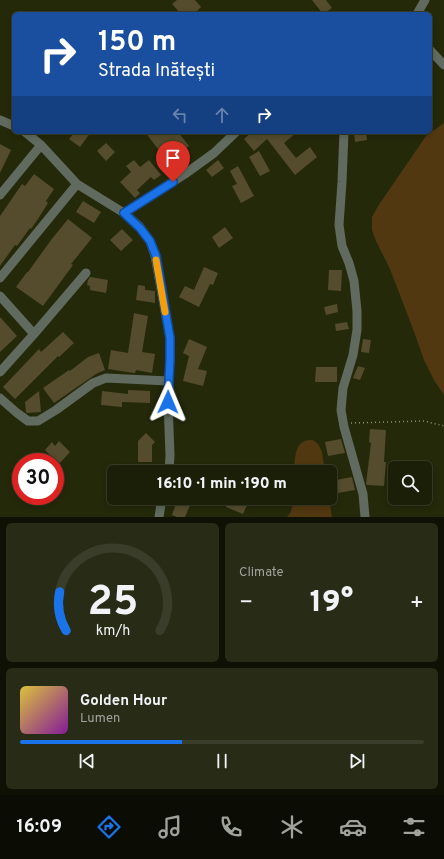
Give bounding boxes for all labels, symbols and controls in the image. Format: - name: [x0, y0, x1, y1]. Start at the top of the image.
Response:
- text: 150 m: [98, 25, 176, 61]
- icon: right: [32, 28, 84, 80]
- text: Strada Inătești: [98, 60, 215, 83]
- icon: left: [169, 104, 191, 126]
- icon: ahead: [211, 104, 233, 126]
- icon: right: [253, 104, 275, 126]
- pin: [156, 141, 190, 182]
- icon: arrive: [162, 147, 184, 169]
- position arrow: [147, 381, 189, 423]
- speed limit sign: 30: [12, 453, 64, 505]
- map controls: [388, 461, 432, 505]
- button: search: [388, 461, 432, 505]
- text: 16:10 · 1 min · 190 m: [157, 475, 287, 494]
- text: Climate: [239, 565, 284, 581]
- text: 25: [87, 576, 138, 629]
- text: 19°: [310, 585, 353, 622]
- text: −: [239, 590, 253, 617]
- text: +: [410, 590, 424, 617]
- text: km/h: [95, 621, 130, 639]
- text: Golden Hour: [80, 692, 167, 711]
- text: Lumen: [80, 711, 120, 727]
- icon: previous: [76, 750, 98, 772]
- icon: pause: [211, 750, 233, 772]
- icon: next: [346, 750, 368, 772]
- icon: directions: [95, 813, 123, 841]
- icon: music: [156, 813, 184, 841]
- icon: phone: [217, 813, 245, 841]
- icon: climate: [278, 813, 306, 841]
- icon: car: [339, 813, 367, 841]
- icon: filters: [400, 813, 428, 841]
- text: 16:09: [16, 816, 62, 839]

